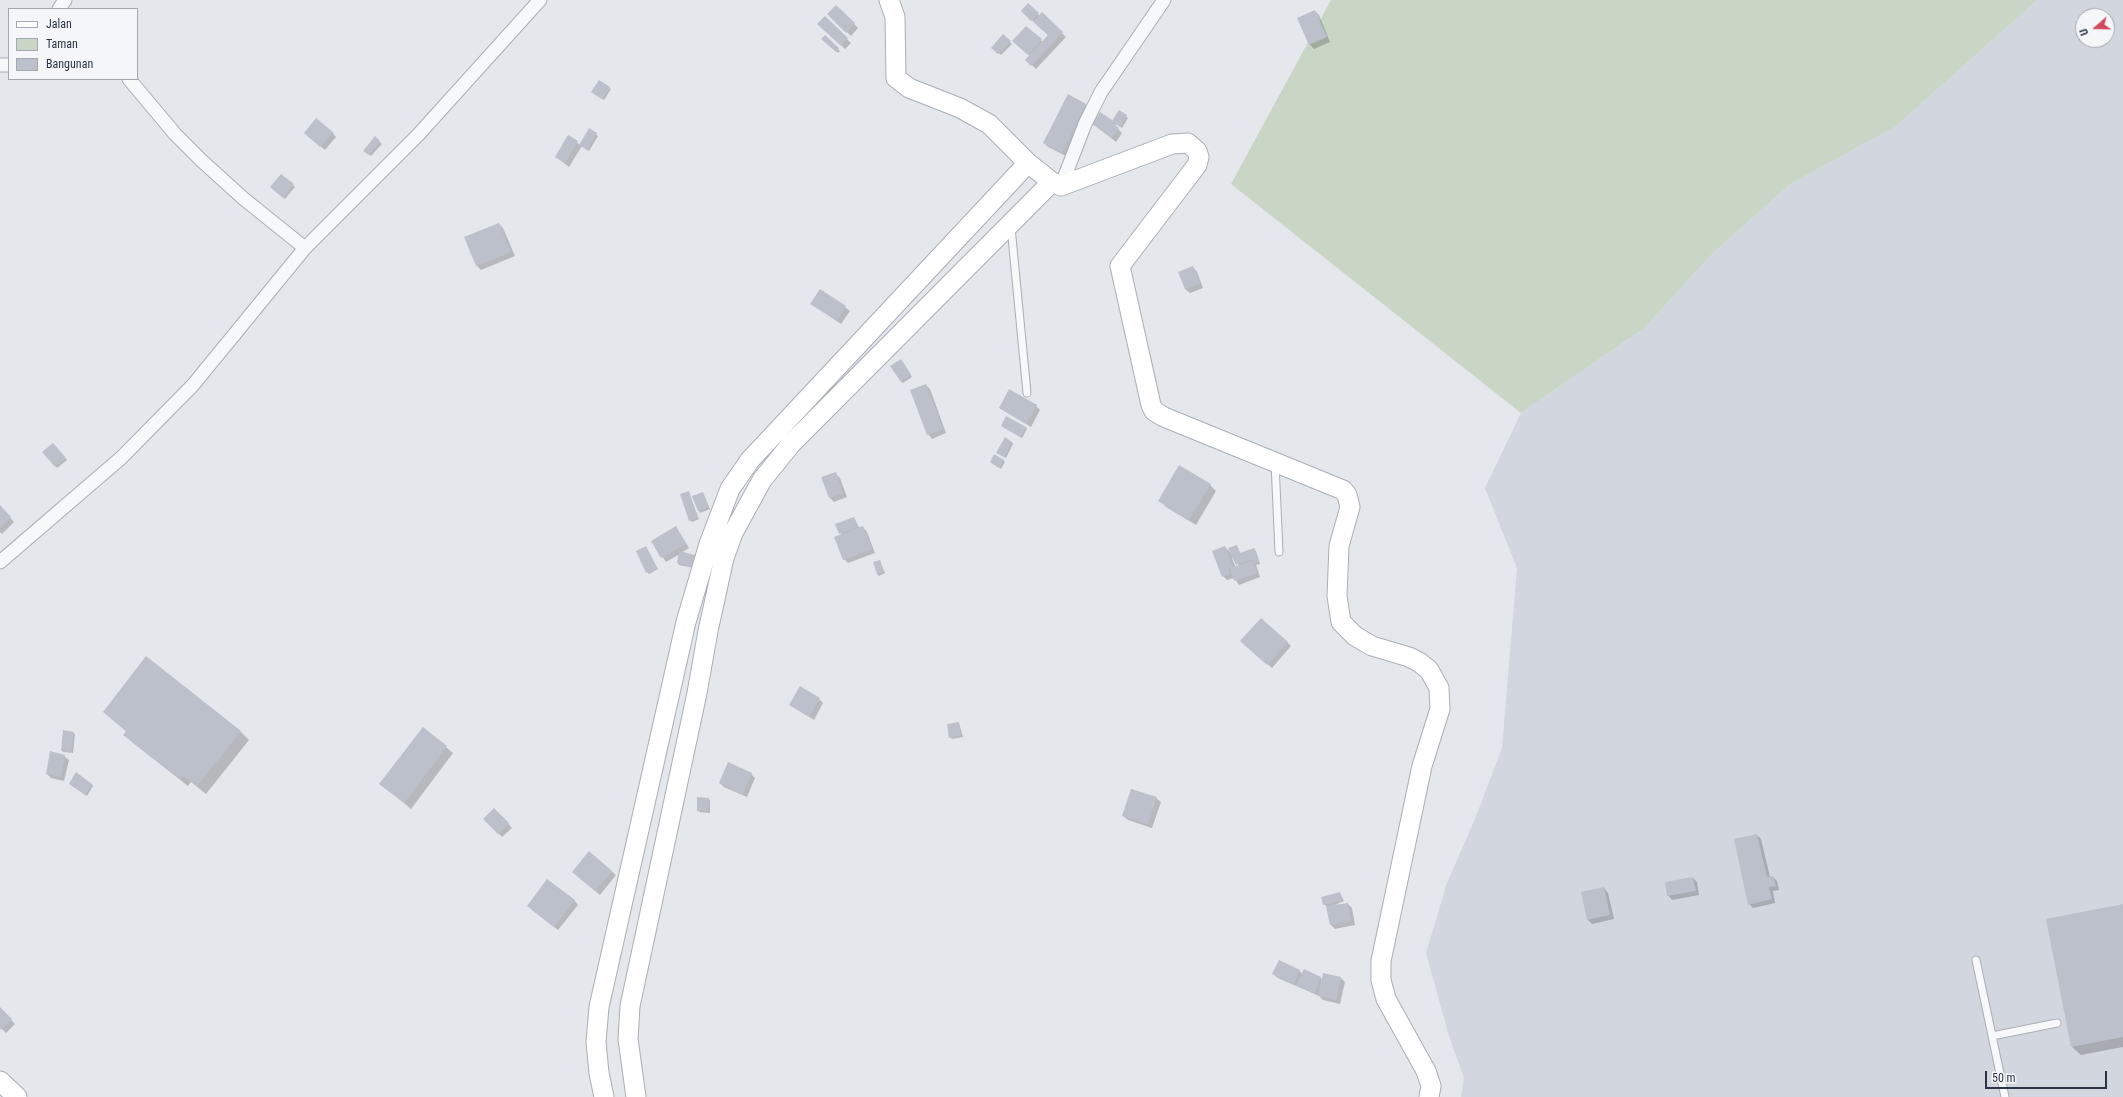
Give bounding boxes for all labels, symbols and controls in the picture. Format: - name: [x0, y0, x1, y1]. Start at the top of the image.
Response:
- legend: [8, 8, 138, 80]
- north arrow: [2075, 8, 2115, 48]
- text: Jalan: [46, 17, 72, 31]
- text: U: [2077, 27, 2091, 37]
- text: Taman: [46, 37, 78, 51]
- text: Bangunan: [46, 57, 93, 71]
- scale bar: [1987, 1063, 2109, 1089]
- text: 50 m: [1992, 1071, 2016, 1085]

